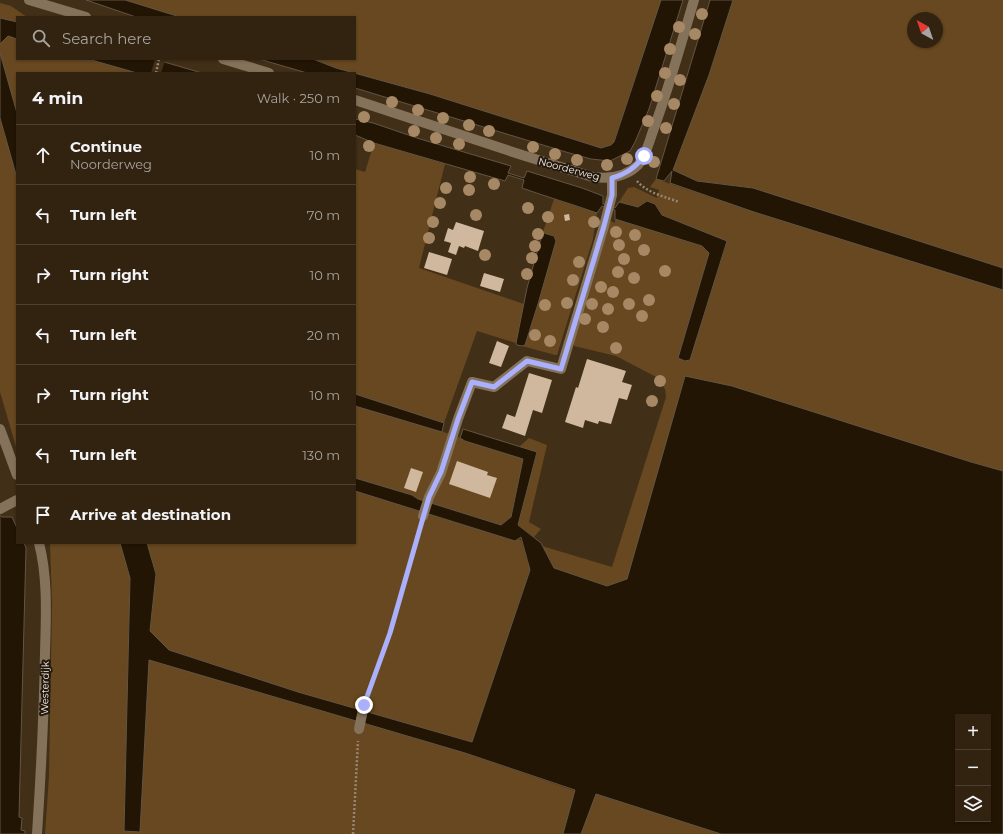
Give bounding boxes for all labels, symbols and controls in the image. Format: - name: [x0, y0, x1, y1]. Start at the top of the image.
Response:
- north arrow: [907, 12, 943, 48]
- search box: [16, 16, 356, 60]
- icon: search: [30, 27, 52, 49]
- text: Search here: [62, 29, 151, 48]
- text: 4 min: [32, 88, 83, 108]
- text: Walk · 250 m: [257, 90, 340, 106]
- text: Continue: [70, 137, 142, 156]
- icon: ahead: [32, 144, 54, 166]
- text: 10 m: [310, 147, 340, 163]
- route start: [635, 147, 653, 165]
- street label: Noorderweg: [537, 155, 601, 183]
- text: Noorderweg: [70, 156, 152, 172]
- icon: left: [32, 204, 54, 226]
- text: Turn left: [70, 205, 137, 224]
- text: 70 m: [307, 207, 340, 223]
- icon: right: [32, 264, 54, 286]
- text: Turn right: [70, 265, 149, 284]
- text: 10 m: [310, 267, 340, 283]
- icon: left: [32, 324, 54, 346]
- text: Turn left: [70, 325, 137, 344]
- text: 20 m: [307, 327, 340, 343]
- icon: right: [32, 384, 54, 406]
- text: Turn right: [70, 385, 149, 404]
- text: 10 m: [310, 387, 340, 403]
- icon: left: [32, 444, 54, 466]
- text: Turn left: [70, 445, 137, 464]
- text: 130 m: [302, 447, 340, 463]
- icon: arrive: [32, 504, 54, 526]
- text: Arrive at destination: [70, 505, 231, 524]
- street label: Westerdijk: [38, 661, 52, 715]
- route end: [355, 696, 373, 714]
- map controls: [955, 714, 991, 822]
- button: +: [955, 714, 991, 750]
- button: −: [955, 750, 991, 786]
- button: layers: [955, 786, 991, 822]

